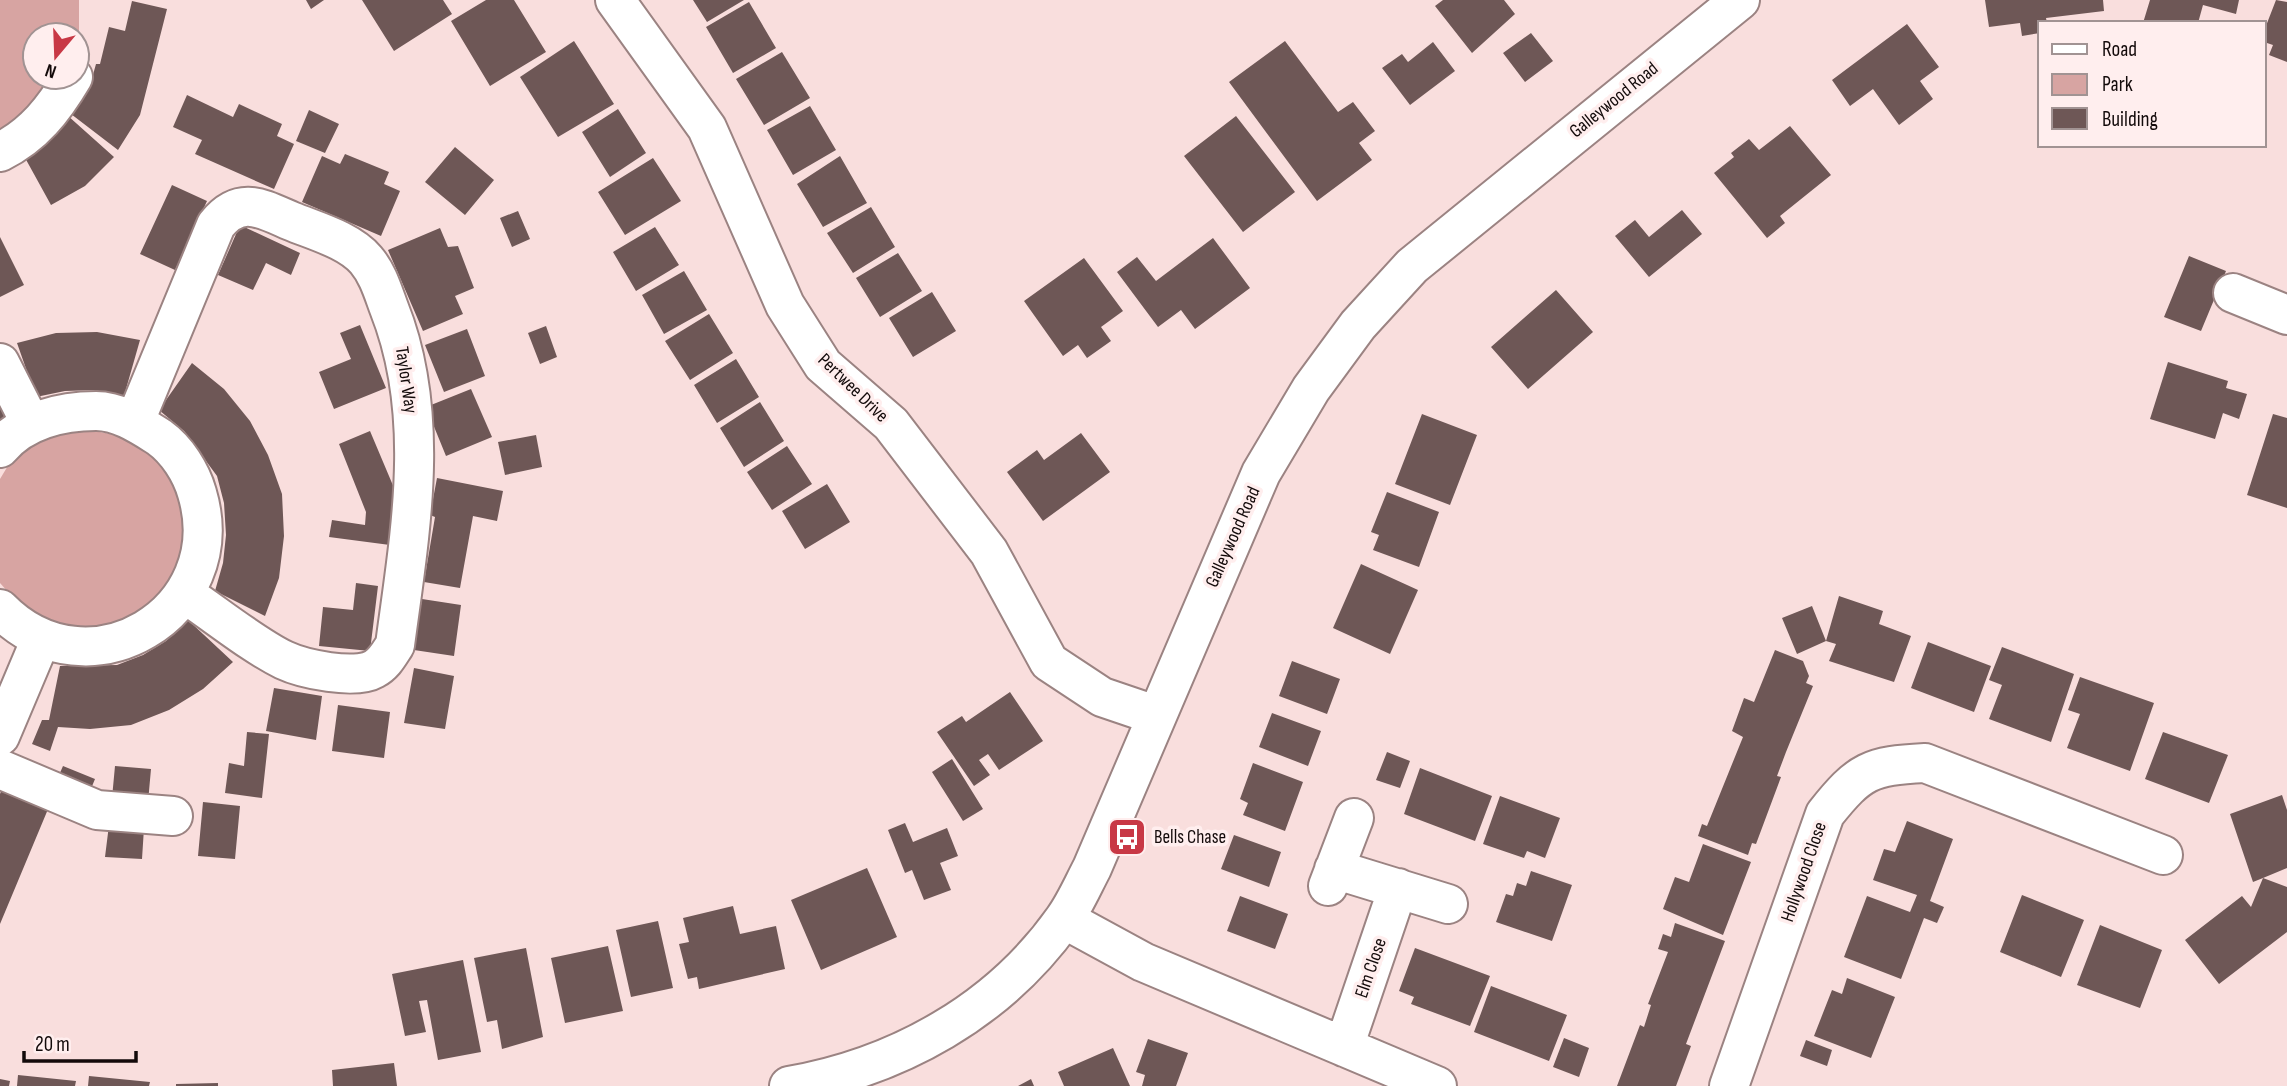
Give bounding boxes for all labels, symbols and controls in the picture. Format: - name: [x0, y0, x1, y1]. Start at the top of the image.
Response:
- north arrow: [21, 21, 91, 91]
- legend: [2038, 21, 2266, 147]
- text: Road: [2102, 37, 2137, 62]
- street label: Galleywood Road: [1565, 57, 1663, 143]
- text: N: [42, 58, 59, 83]
- text: Park: [2102, 72, 2133, 97]
- text: Building: [2102, 107, 2158, 132]
- street label: Taylor Way: [390, 345, 422, 416]
- street label: Pertwee Drive: [813, 349, 893, 427]
- street label: Galleywood Road: [1201, 483, 1265, 591]
- bus stop icon: Bells Chase: [1106, 816, 1148, 858]
- street label: Hollywood Close: [1776, 819, 1832, 925]
- place label: Bells Chase: [1154, 826, 1226, 849]
- street label: Elm Close: [1350, 935, 1392, 1001]
- scale bar: [24, 1020, 136, 1064]
- text: 20 m: [35, 1032, 70, 1057]

